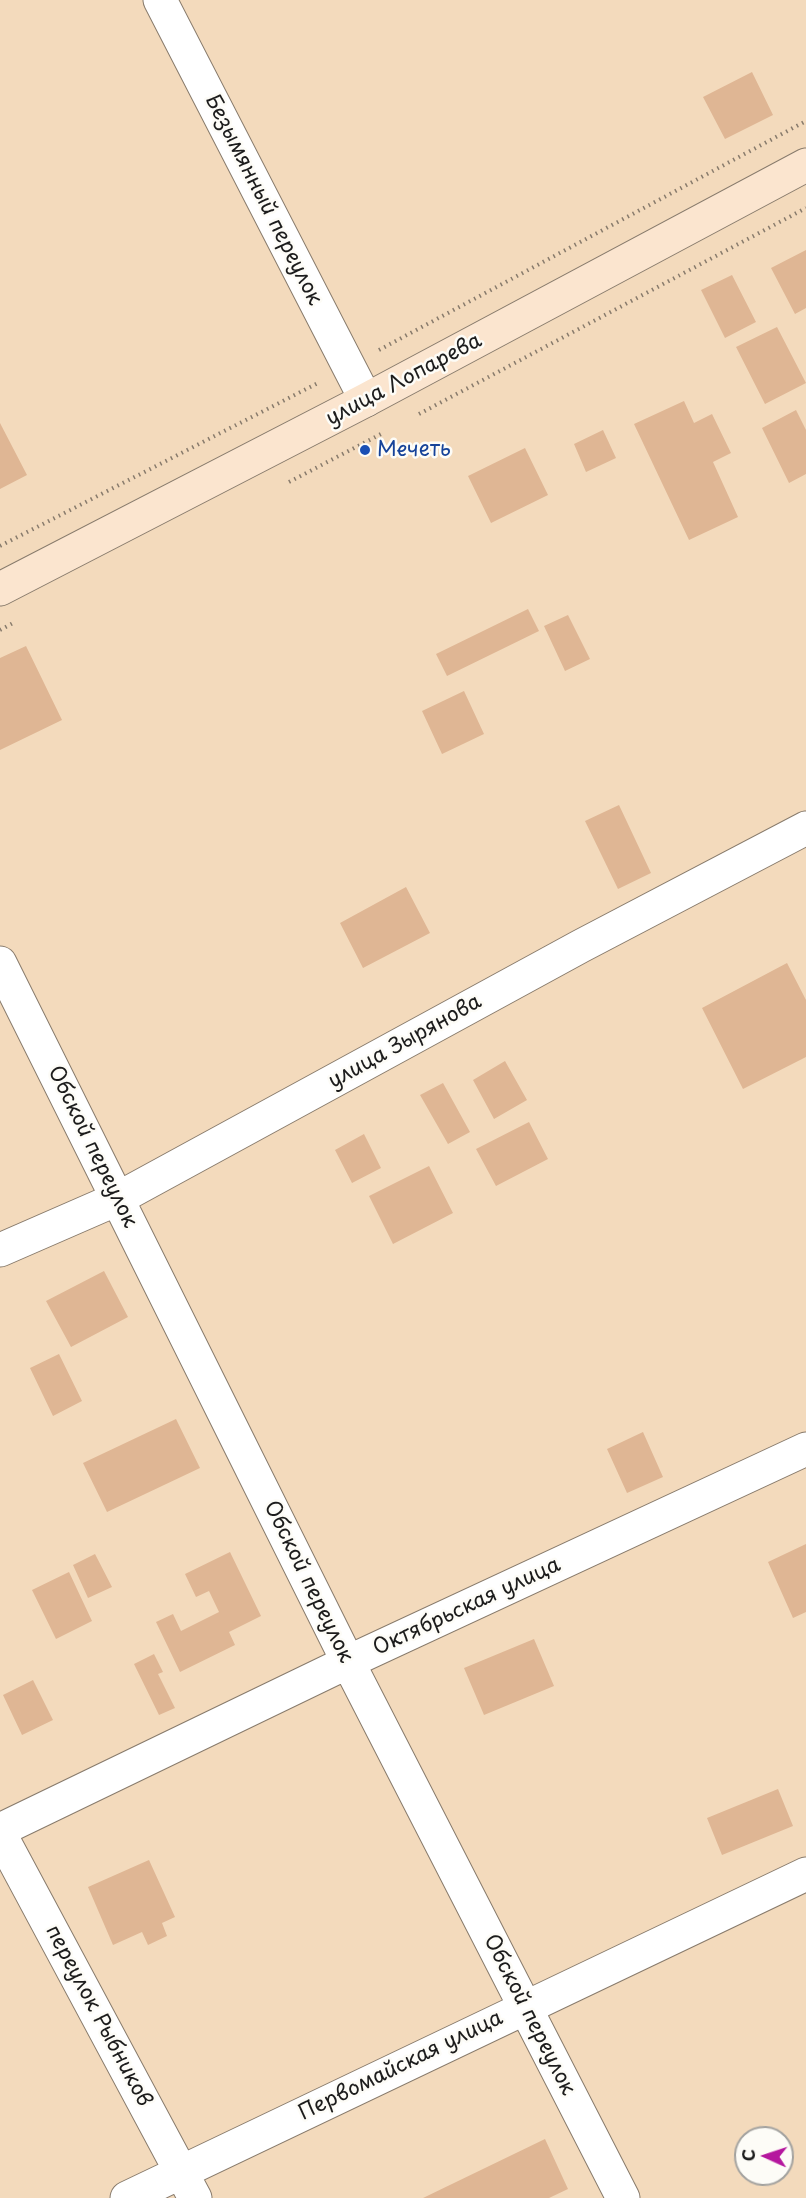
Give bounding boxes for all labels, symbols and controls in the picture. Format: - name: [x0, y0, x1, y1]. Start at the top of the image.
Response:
- street label: Безымянный переулок: [199, 91, 327, 309]
- street label: улица Лопарева: [322, 328, 486, 432]
- place label: Мечеть: [377, 437, 451, 463]
- marker: Мечеть: [358, 443, 372, 457]
- street label: улица Зырянова: [324, 989, 486, 1095]
- street label: Обской переулок: [42, 1062, 142, 1232]
- street label: Обской переулок: [258, 1497, 358, 1667]
- street label: Октябрьская улица: [369, 1553, 565, 1661]
- street label: переулок Рыбников: [39, 1921, 157, 2111]
- street label: Обской переулок: [478, 1930, 580, 2100]
- street label: Первомайская улица: [295, 2006, 507, 2126]
- north arrow: [734, 2126, 794, 2186]
- text: С: [736, 2149, 760, 2162]

